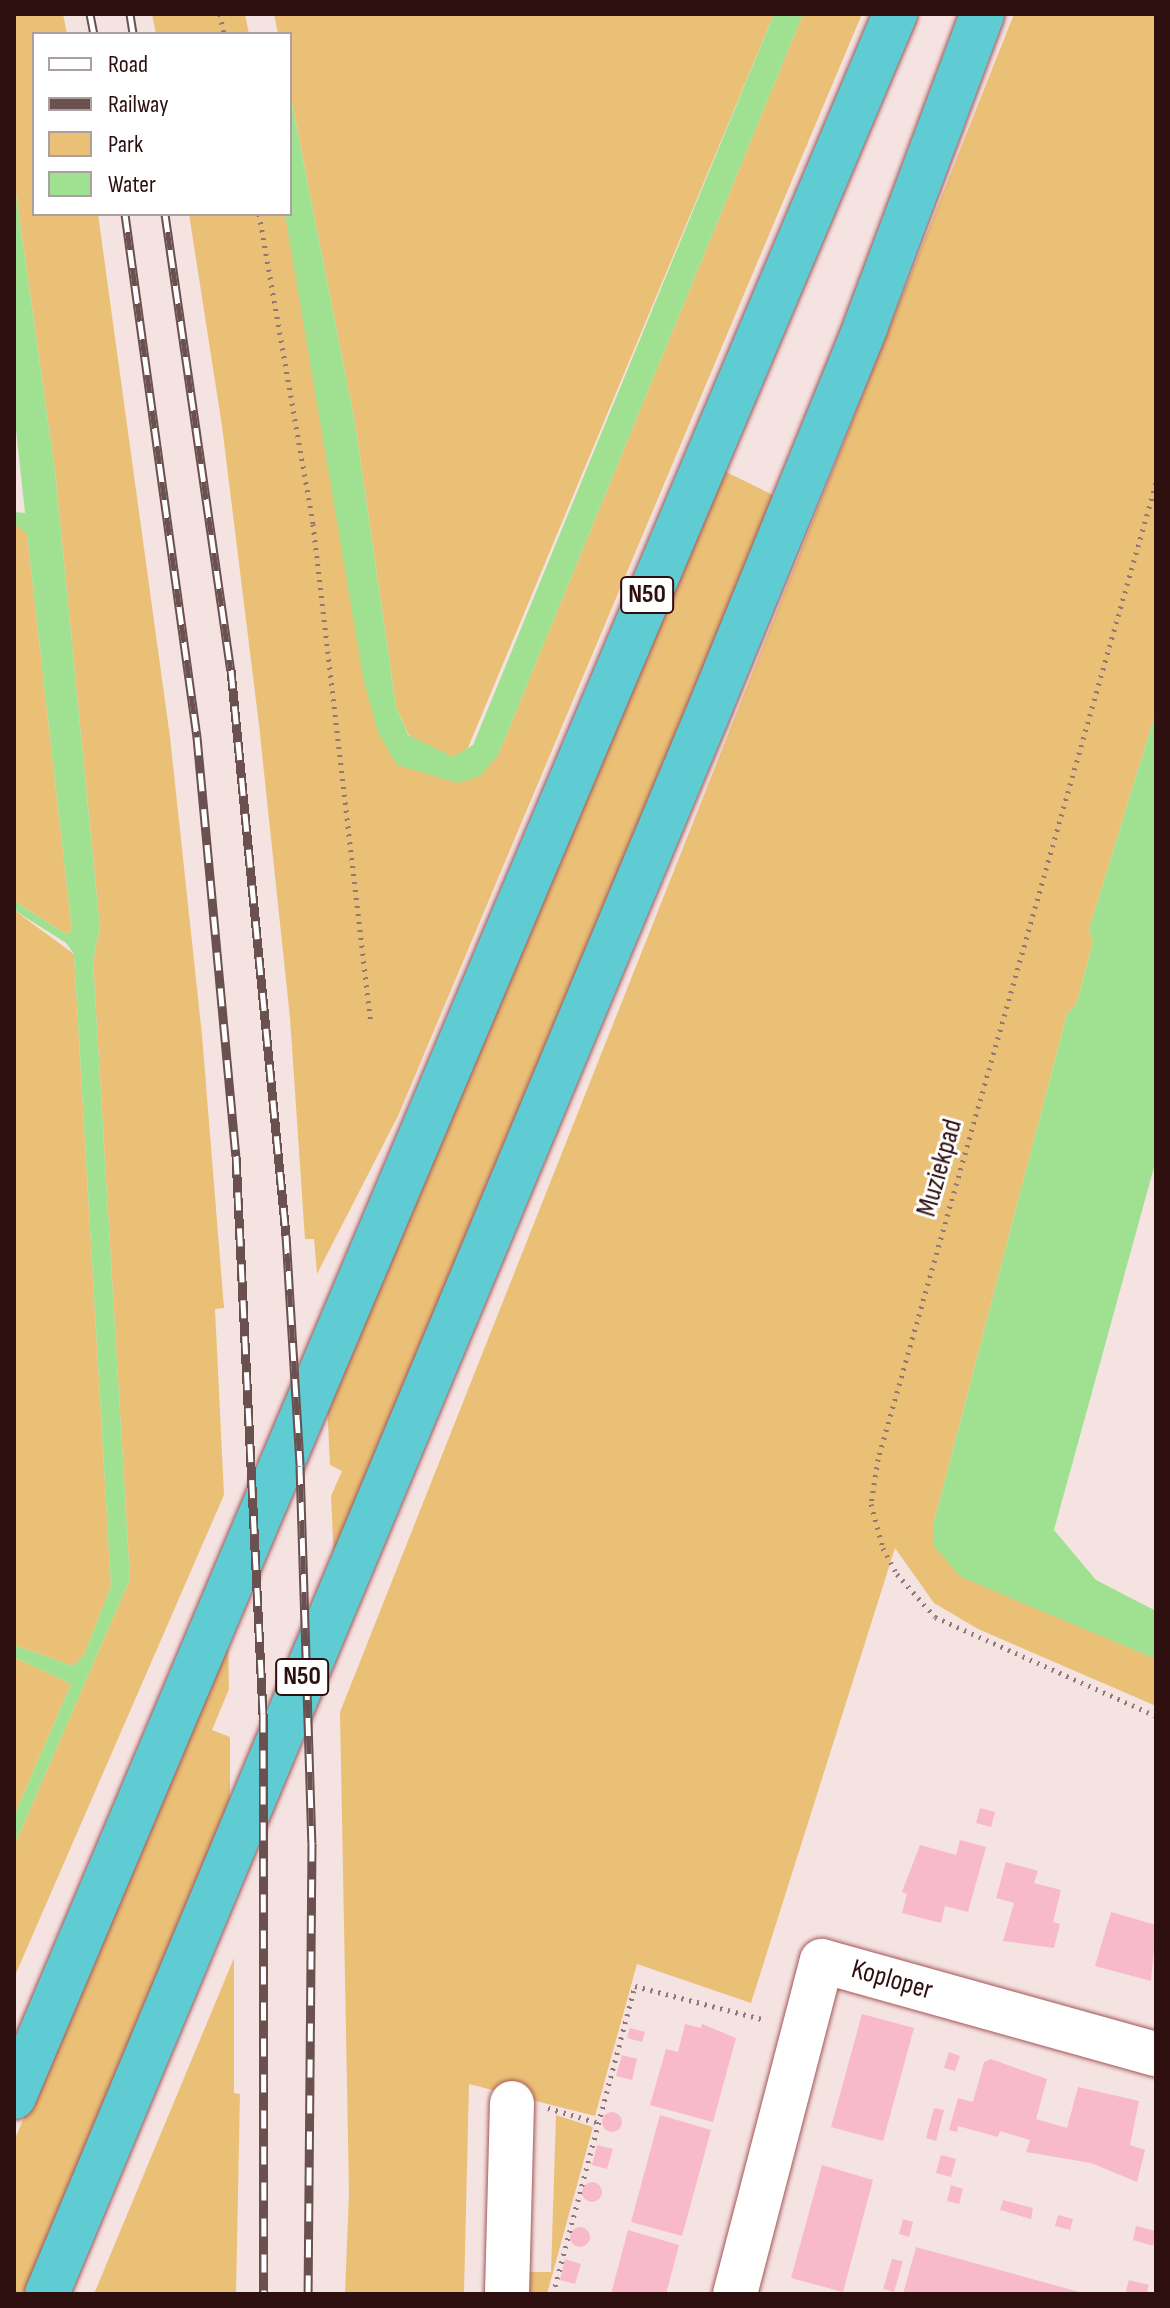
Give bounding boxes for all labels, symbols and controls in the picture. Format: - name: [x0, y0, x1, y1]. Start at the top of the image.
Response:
- legend: [32, 32, 292, 216]
- text: Road: [108, 50, 148, 79]
- text: Railway: [108, 90, 168, 119]
- text: Park: [108, 130, 143, 159]
- text: Water: [108, 170, 156, 199]
- road number: N50: [619, 573, 675, 617]
- street label: Muziekpad: [910, 1116, 970, 1220]
- road number: N50: [274, 1655, 330, 1699]
- street label: Koploper: [847, 1952, 937, 2008]

